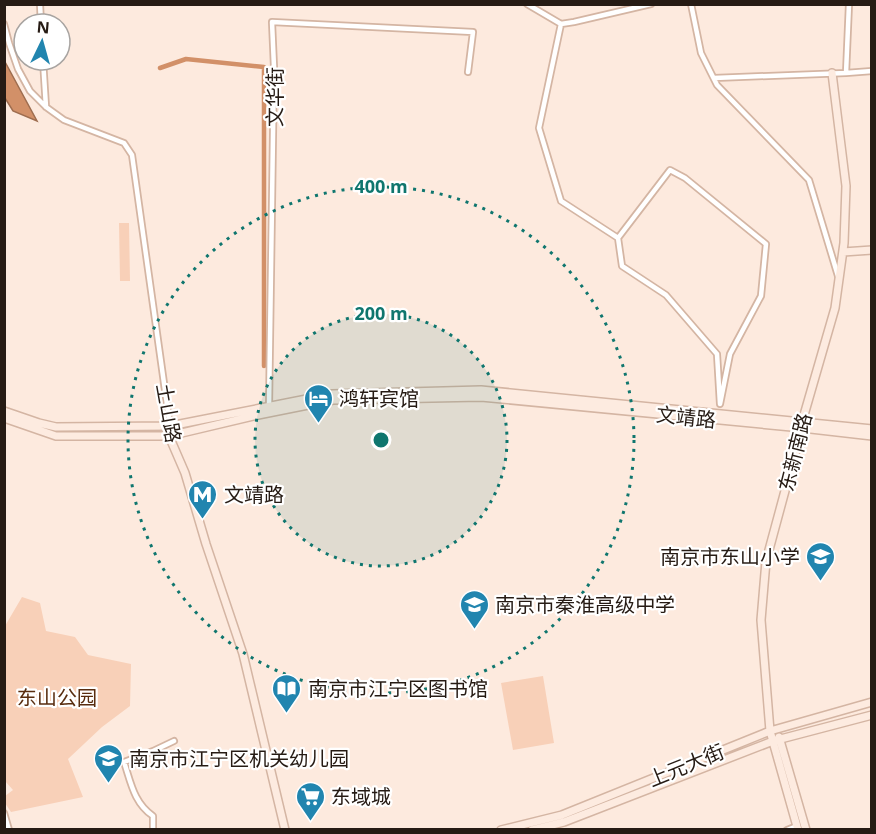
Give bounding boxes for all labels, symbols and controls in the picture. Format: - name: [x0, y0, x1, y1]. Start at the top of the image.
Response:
- north arrow: [12, 12, 72, 72]
- text: N: [36, 16, 51, 39]
- street label: 文华街: [261, 67, 288, 127]
- text: 400 m: [354, 174, 408, 198]
- text: 200 m: [354, 301, 408, 325]
- street label: 土山路: [150, 381, 188, 445]
- hotel icon: 鸿轩宾馆: [302, 382, 334, 424]
- place label: 鸿轩宾馆: [339, 385, 419, 412]
- street label: 文靖路: [655, 400, 717, 434]
- street label: 东新南路: [772, 410, 818, 494]
- centre of rings: [371, 430, 391, 450]
- metro station icon: 文靖路: [187, 478, 219, 520]
- place label: 文靖路: [224, 481, 284, 508]
- school or university icon: 南京市东山小学: [805, 540, 837, 582]
- place label: 南京市东山小学: [660, 543, 800, 570]
- school or university icon: 南京市秦淮高级中学: [458, 588, 490, 630]
- place label: 南京市秦淮高级中学: [495, 591, 675, 618]
- library icon: 南京市江宁区图书馆: [271, 672, 303, 714]
- place label: 南京市江宁区图书馆: [308, 675, 488, 702]
- park label: 东山公园: [17, 684, 97, 711]
- street label: 上元大街: [644, 737, 728, 793]
- school or university icon: 南京市江宁区机关幼儿园: [92, 742, 124, 784]
- place label: 南京市江宁区机关幼儿园: [129, 745, 349, 772]
- supermarket icon: 东域城: [294, 780, 326, 822]
- place label: 东域城: [331, 783, 391, 810]

